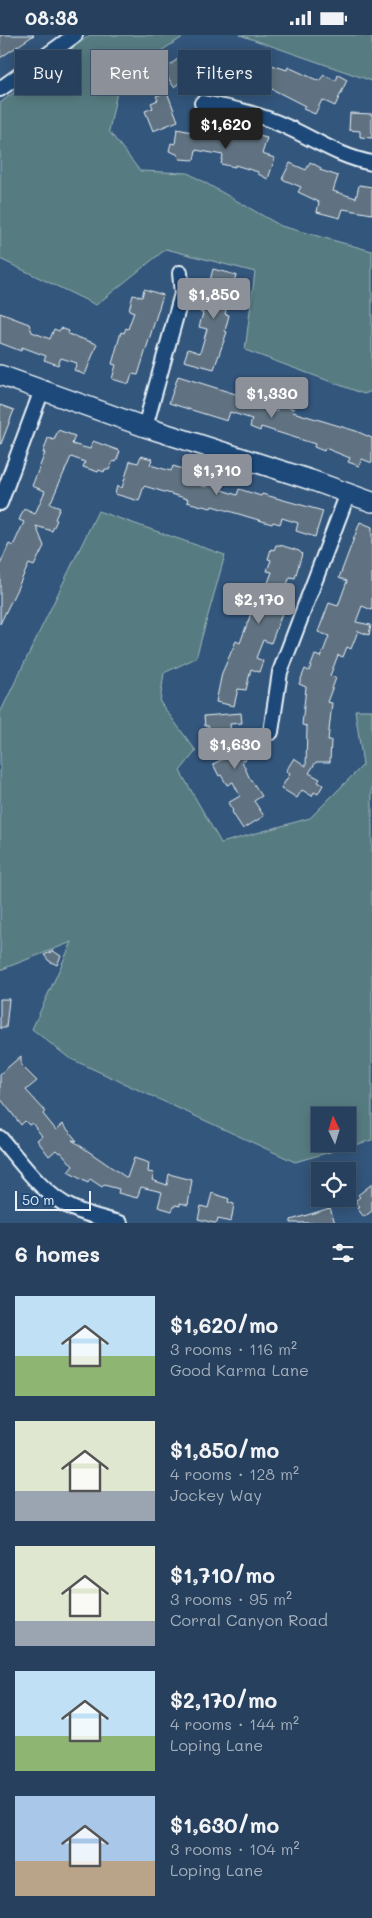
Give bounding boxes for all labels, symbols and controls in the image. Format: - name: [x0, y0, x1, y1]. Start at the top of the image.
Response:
- text: 08:38: [25, 5, 78, 30]
- chip: Buy: [15, 50, 81, 95]
- chip: Rent: [91, 50, 168, 95]
- chip: Filters: [178, 50, 271, 95]
- pin: $1,620: [185, 107, 267, 150]
- text: $1,620: [201, 113, 251, 134]
- pin: $1,850: [173, 277, 255, 320]
- text: $1,850: [188, 283, 240, 304]
- pin: $1,330: [231, 377, 313, 419]
- text: $1,330: [246, 382, 298, 403]
- pin: $1,710: [176, 453, 258, 496]
- text: $1,710: [193, 459, 241, 480]
- pin: $2,170: [218, 583, 300, 625]
- text: $2,170: [234, 588, 284, 609]
- pin: $1,630: [194, 727, 276, 770]
- text: $1,630: [209, 733, 261, 754]
- north arrow: [311, 1107, 356, 1153]
- map controls: [311, 1107, 356, 1207]
- button: locate: [311, 1162, 356, 1207]
- scale bar: [15, 1188, 91, 1211]
- text: 50 m: [22, 1190, 54, 1209]
- icon: filters: [329, 1239, 357, 1267]
- text: 6 homes: [15, 1240, 100, 1267]
- text: $1,620/mo: [170, 1311, 278, 1338]
- icon: home: [55, 1316, 115, 1376]
- text: 3 rooms · 116 m²: [170, 1338, 297, 1359]
- text: Good Karma Lane: [170, 1359, 309, 1380]
- text: $1,850/mo: [170, 1436, 279, 1463]
- icon: home: [55, 1441, 115, 1501]
- text: 4 rooms · 128 m²: [170, 1463, 299, 1484]
- text: Jockey Way: [170, 1484, 262, 1505]
- text: $1,710/mo: [170, 1561, 275, 1588]
- icon: home: [55, 1566, 115, 1626]
- text: 3 rooms · 95 m²: [170, 1588, 292, 1609]
- text: Corral Canyon Road: [170, 1609, 328, 1630]
- text: $2,170/mo: [170, 1686, 277, 1713]
- icon: home: [55, 1691, 115, 1751]
- text: 4 rooms · 144 m²: [170, 1713, 299, 1734]
- text: Loping Lane: [170, 1734, 263, 1755]
- text: $1,630/mo: [170, 1811, 279, 1838]
- icon: home: [55, 1816, 115, 1876]
- text: 3 rooms · 104 m²: [170, 1838, 300, 1859]
- text: Loping Lane: [170, 1859, 263, 1880]

